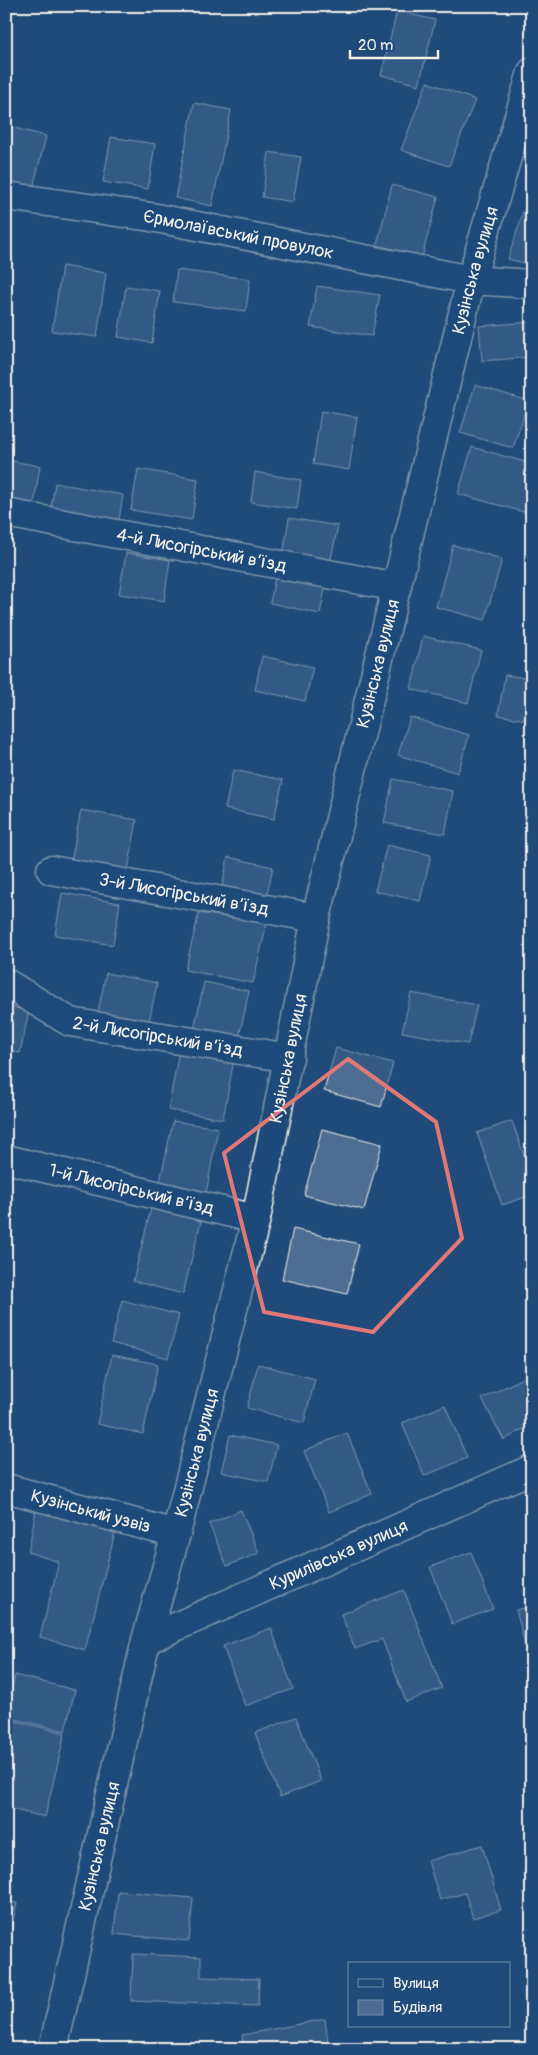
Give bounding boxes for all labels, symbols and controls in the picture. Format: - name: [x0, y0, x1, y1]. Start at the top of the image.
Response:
- scale bar: [350, 28, 438, 60]
- text: 20 m: [358, 36, 393, 55]
- street label: Кузінська вулиця: [447, 204, 504, 337]
- street label: Єрмолаївський провулок: [142, 205, 336, 265]
- street label: 4-й Лисогірський в’їзд: [115, 523, 288, 578]
- street label: Кузінська вулиця: [352, 597, 405, 730]
- street label: 3-й Лисогірський в’їзд: [97, 868, 271, 921]
- street label: Кузінська вулиця: [264, 992, 313, 1125]
- street label: 2-й Лисогірський в’їзд: [71, 1012, 245, 1062]
- street label: 1-й Лисогірський в’їзд: [47, 1159, 216, 1221]
- street label: Кузінська вулиця: [170, 1386, 224, 1520]
- street label: Кузінський узвіз: [28, 1484, 153, 1539]
- street label: Курилівська вулиця: [266, 1514, 411, 1596]
- street label: Кузінська вулиця: [74, 1780, 125, 1913]
- legend: [348, 1962, 510, 2028]
- text: Вулиця: [393, 1974, 439, 1993]
- text: Будівля: [393, 1998, 442, 2017]

